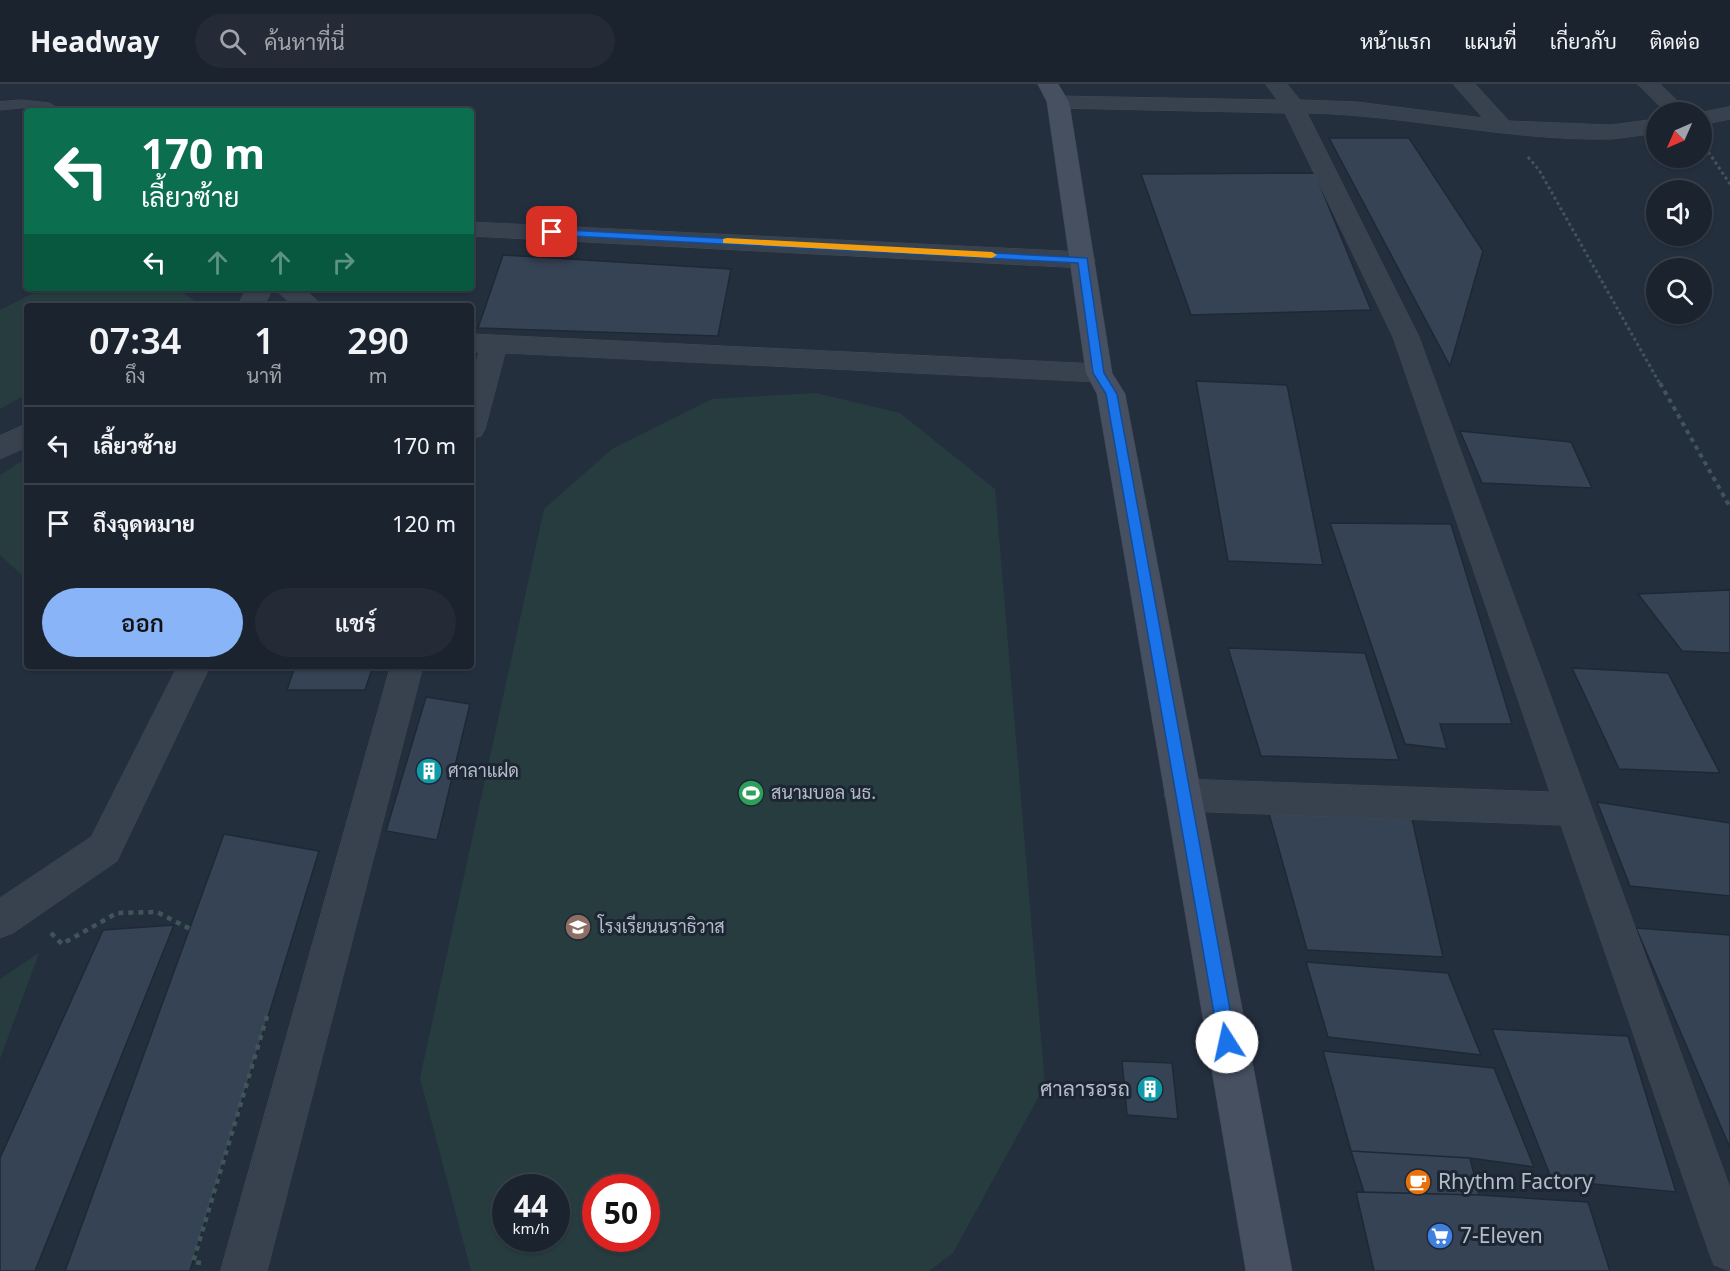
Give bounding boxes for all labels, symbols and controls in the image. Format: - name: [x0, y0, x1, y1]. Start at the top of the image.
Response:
- search box: [195, 14, 615, 68]
- text: Headway: [30, 22, 159, 60]
- icon: search: [216, 25, 249, 58]
- text: ค้นหาที่นี่: [264, 26, 345, 56]
- text: หน้าแรก: [1360, 27, 1431, 55]
- text: แผนที่: [1464, 27, 1517, 55]
- text: เกี่ยวกับ: [1550, 27, 1617, 55]
- text: ติดต่อ: [1650, 27, 1700, 55]
- north arrow: [1646, 102, 1712, 168]
- map controls: [1646, 102, 1712, 324]
- text: 170 m: [141, 124, 265, 181]
- icon: left: [42, 132, 120, 210]
- text: เลี้ยวซ้าย: [141, 178, 239, 215]
- button: sound: [1646, 180, 1712, 246]
- pin: [526, 206, 577, 257]
- icon: arrive: [535, 215, 568, 248]
- icon: left: [138, 246, 171, 279]
- icon: ahead: [201, 246, 234, 279]
- icon: ahead: [264, 246, 297, 279]
- icon: right: [327, 246, 360, 279]
- button: search: [1646, 258, 1712, 324]
- text: 07:34: [89, 316, 181, 365]
- text: 1: [254, 316, 275, 365]
- text: 290: [347, 316, 409, 365]
- text: ถึง: [125, 362, 146, 389]
- text: นาที: [246, 362, 282, 389]
- text: m: [369, 362, 387, 389]
- icon: left: [42, 429, 75, 462]
- text: เลี้ยวซ้าย: [93, 430, 177, 460]
- text: 170 m: [392, 430, 456, 460]
- icon: arrive: [42, 507, 75, 540]
- text: ถึงจุดหมาย: [93, 508, 195, 538]
- text: 120 m: [392, 508, 456, 538]
- button: ออก: [42, 588, 243, 657]
- button: แชร์: [255, 588, 456, 657]
- building icon: ศาลาแฝด: [414, 756, 444, 786]
- place label: ศาลาแฝด: [448, 758, 519, 782]
- sports icon: สนามบอล นธ.: [736, 778, 766, 808]
- place label: สนามบอล นธ.: [771, 780, 876, 804]
- school or university icon: โรงเรียนนราธิวาส: [563, 912, 593, 942]
- place label: โรงเรียนนราธิวาส: [597, 914, 725, 938]
- position arrow: [1195, 1010, 1259, 1074]
- place label: ศาลารอรถ: [1040, 1074, 1130, 1102]
- building icon: ศาลารอรถ: [1135, 1074, 1165, 1104]
- cafe icon: Rhythm Factory: [1403, 1167, 1433, 1197]
- place label: Rhythm Factory: [1438, 1167, 1593, 1195]
- speed limit sign: 50: [582, 1174, 660, 1252]
- text: 44: [514, 1185, 548, 1226]
- text: km/h: [513, 1218, 549, 1238]
- supermarket icon: 7-Eleven: [1425, 1221, 1455, 1251]
- place label: 7-Eleven: [1460, 1221, 1543, 1249]

